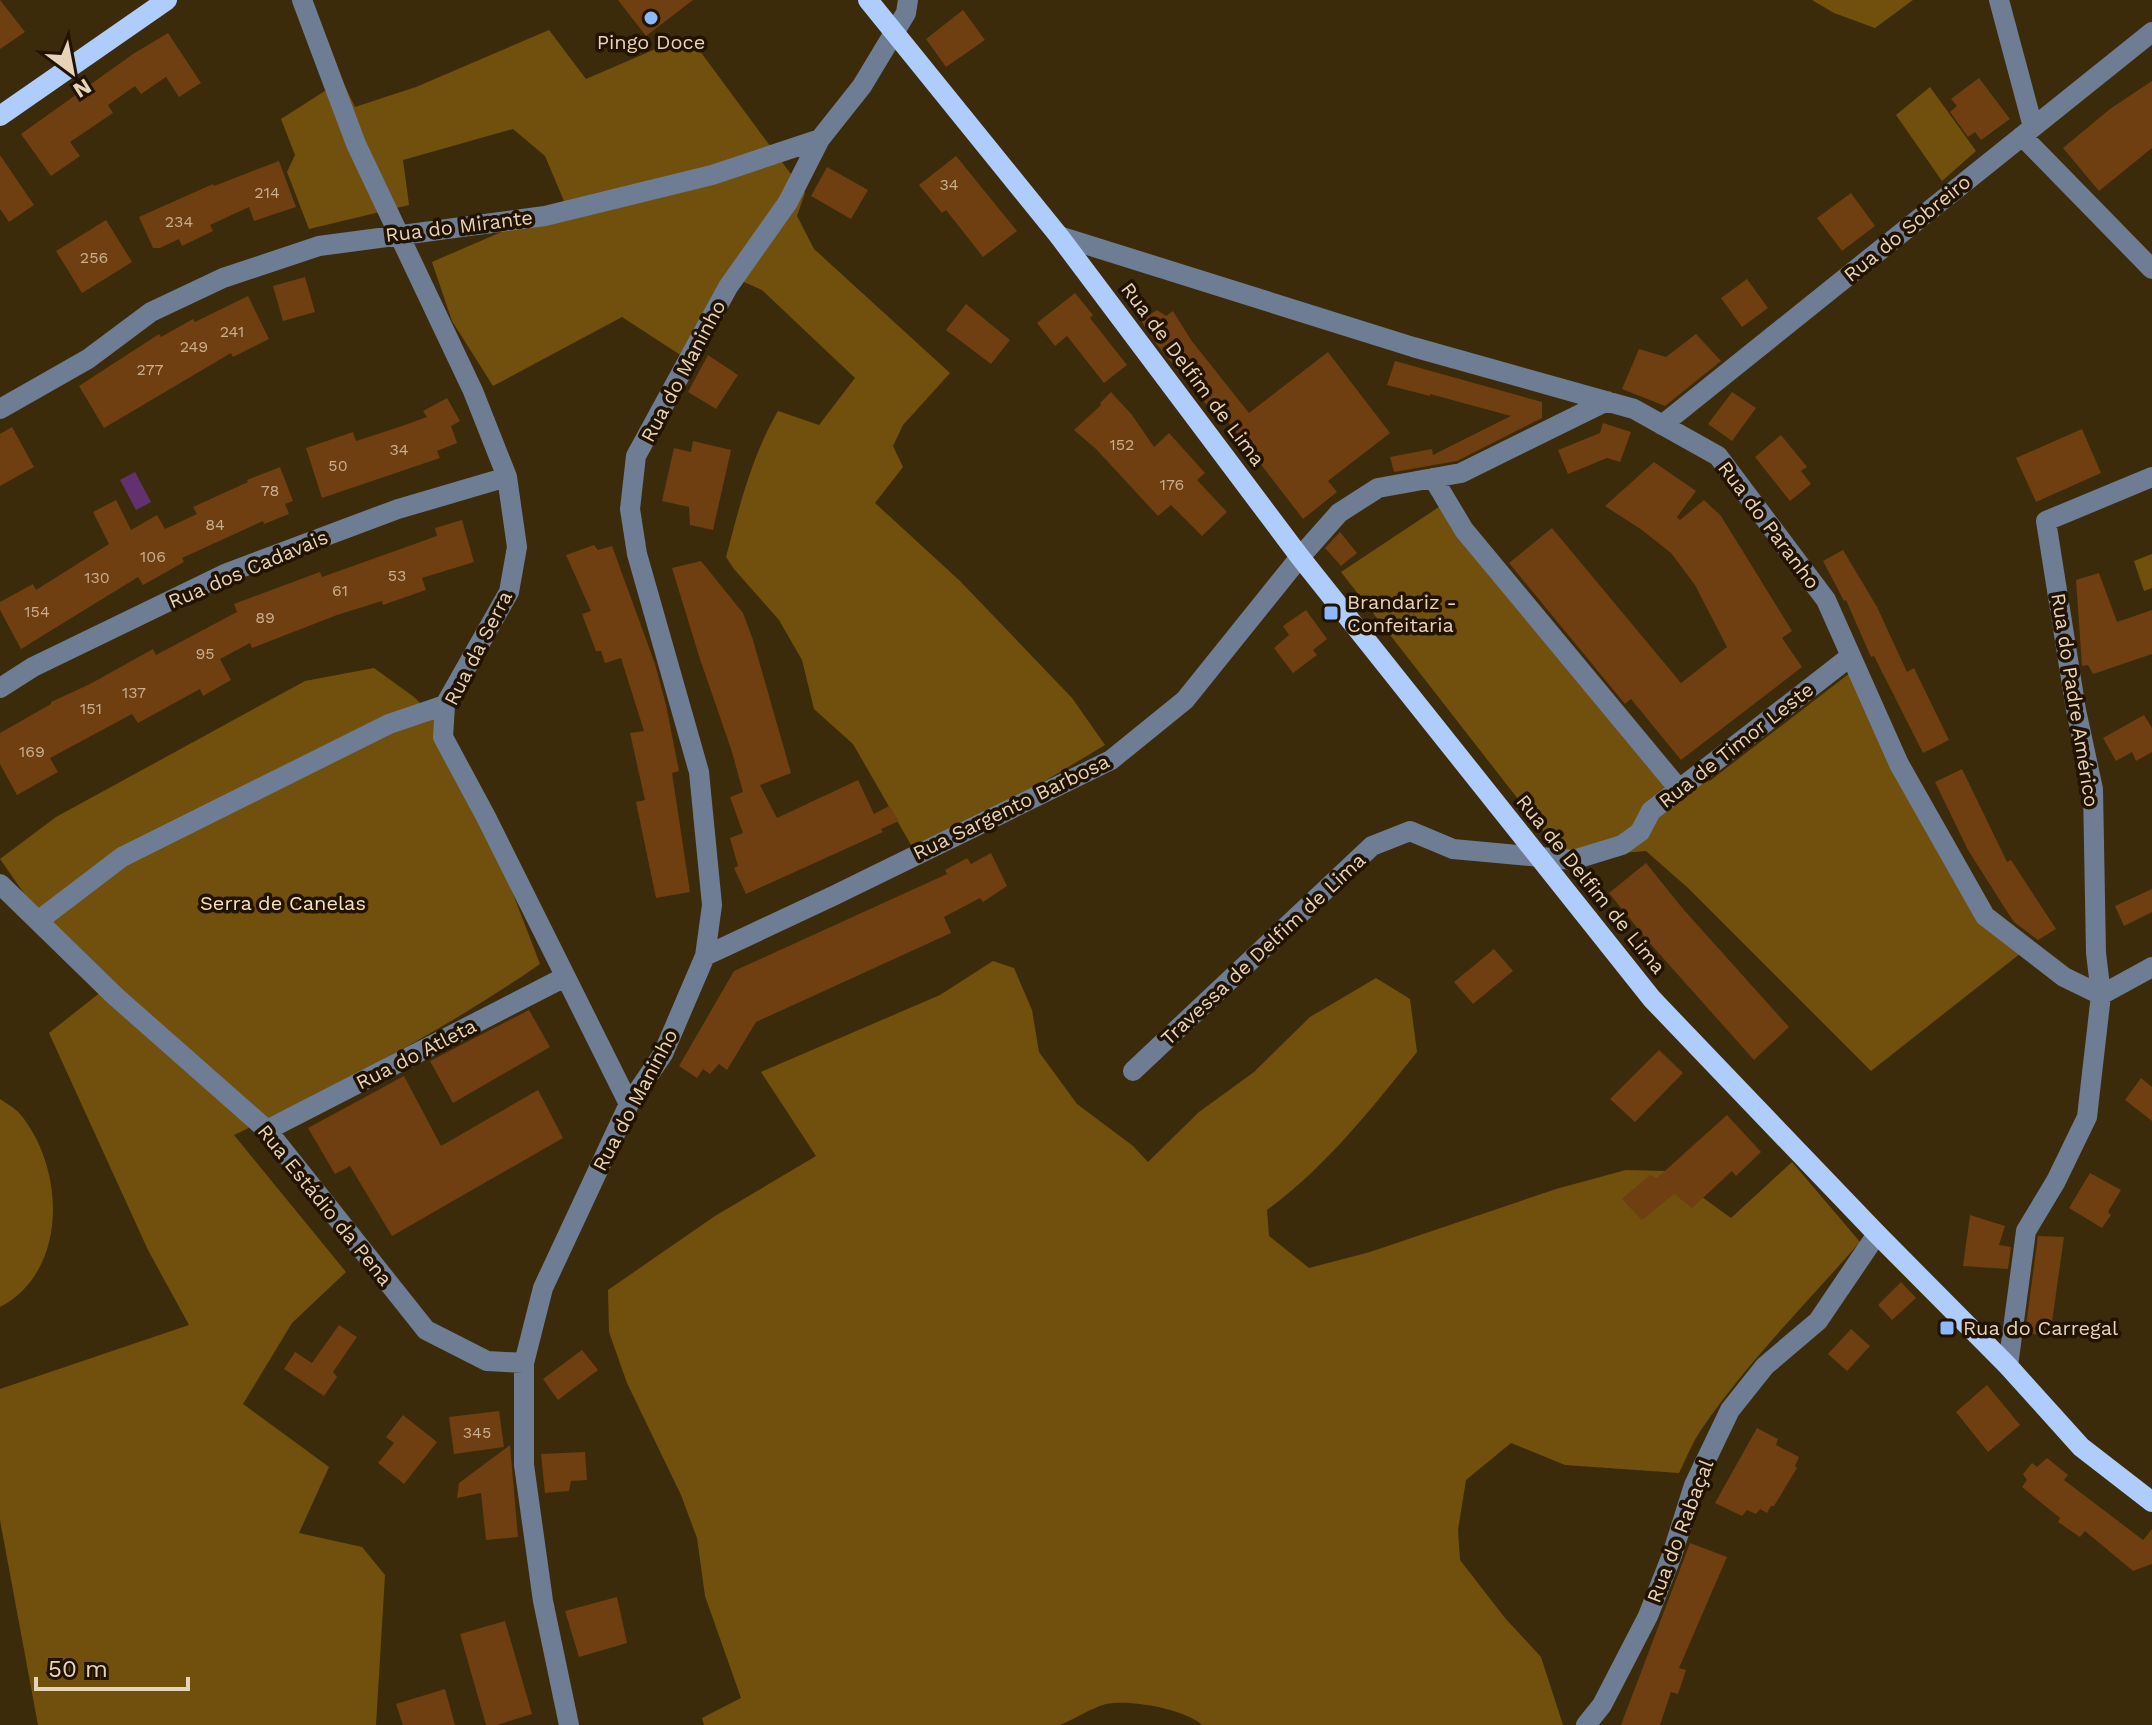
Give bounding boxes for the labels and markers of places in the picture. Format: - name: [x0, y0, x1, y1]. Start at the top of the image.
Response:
- marker: Pingo Doce: [642, 9, 660, 27]
- place label: Pingo Doce: [597, 30, 705, 54]
- place label: Brandariz - Confeitaria: [1347, 590, 1457, 637]
- marker: Brandariz - Confeitaria: [1322, 604, 1340, 622]
- place label: Rua do Carregal: [1963, 1316, 2118, 1340]
- marker: Rua do Carregal: [1938, 1319, 1956, 1337]

